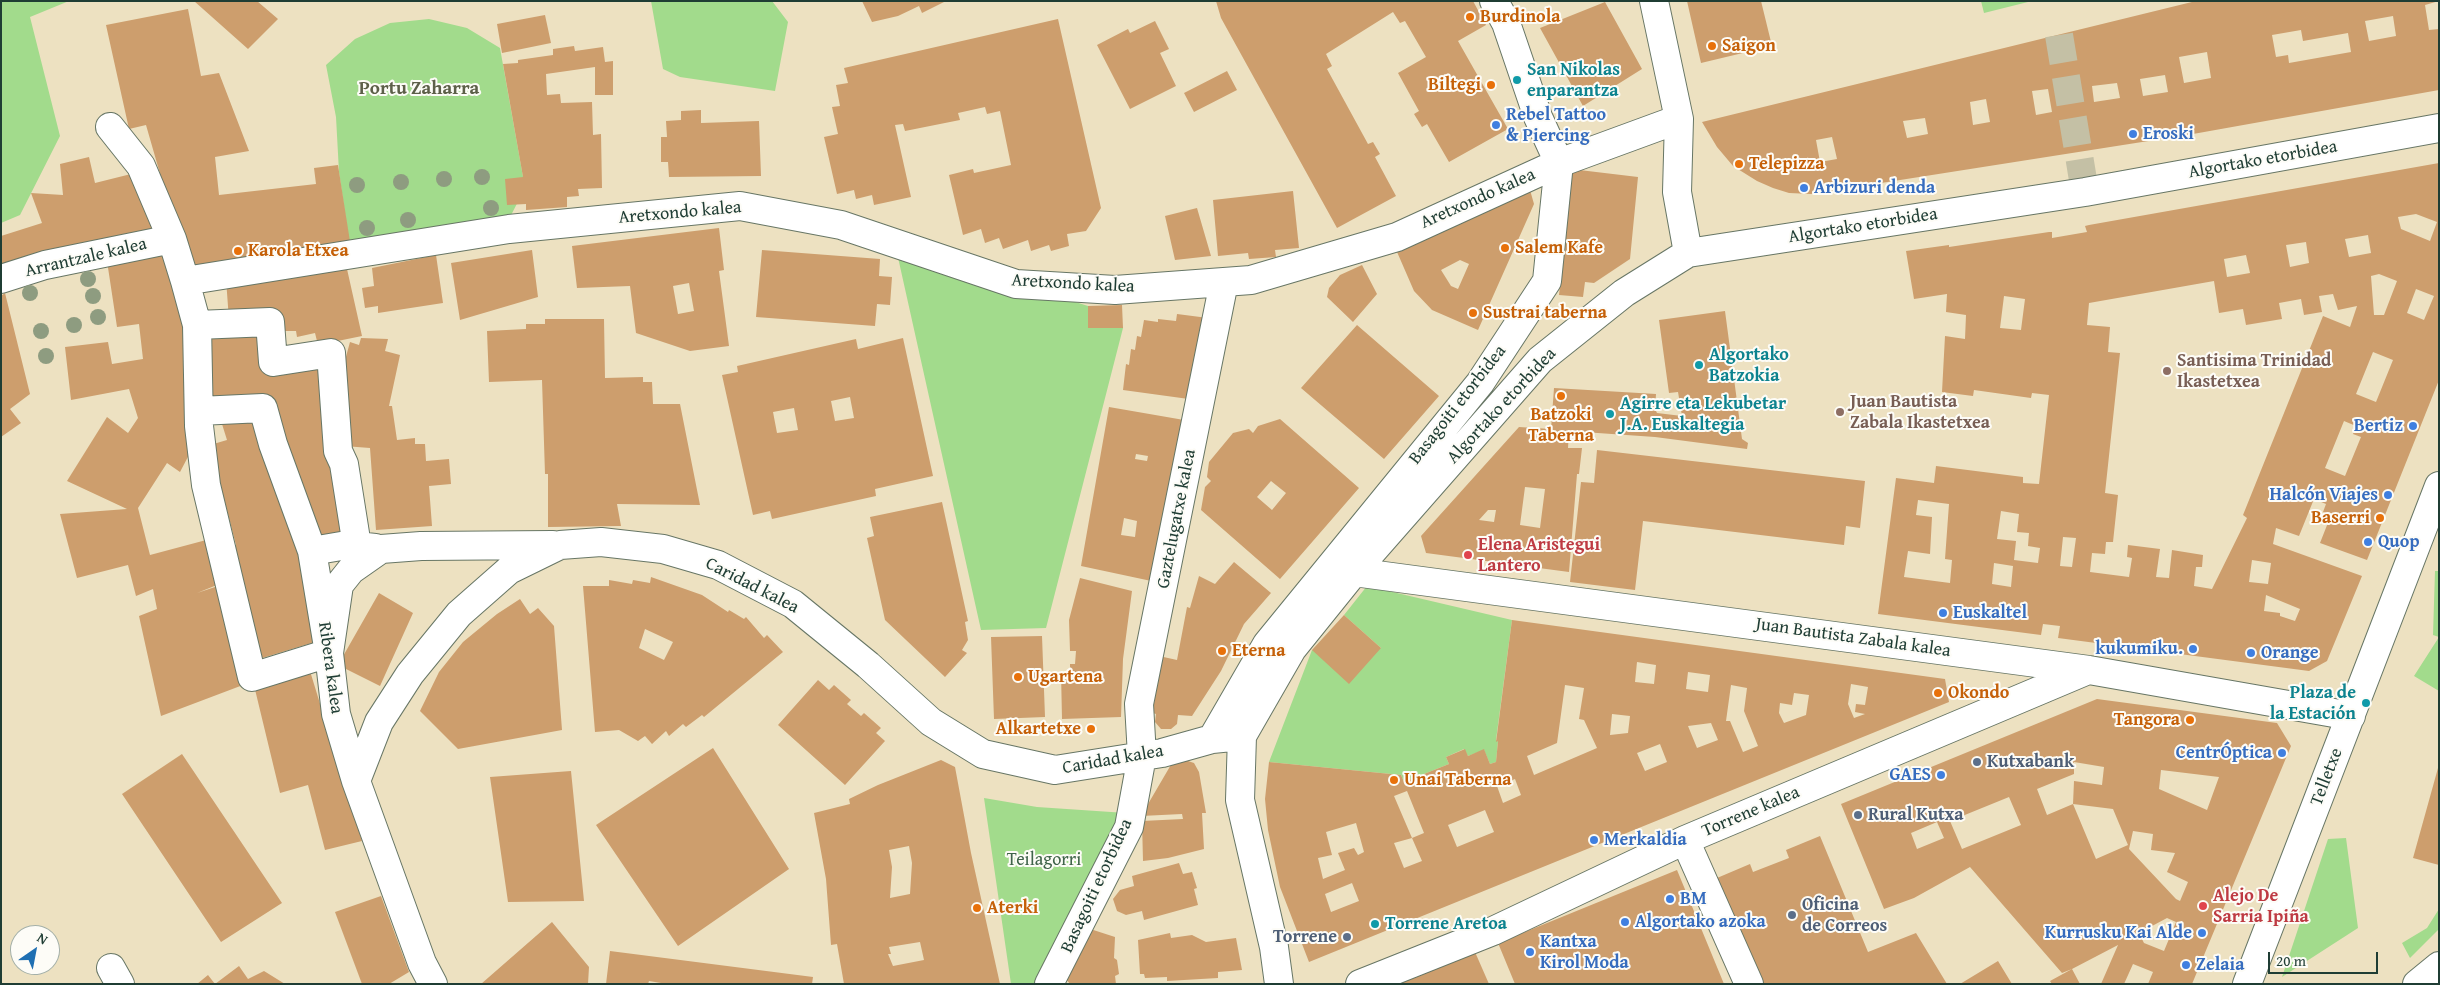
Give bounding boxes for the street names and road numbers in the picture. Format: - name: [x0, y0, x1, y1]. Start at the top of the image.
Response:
- street label: Algortako etorbidea: [2187, 136, 2339, 184]
- street label: Aretxondo kalea: [1417, 164, 1539, 234]
- street label: Aretxondo kalea: [618, 197, 742, 229]
- street label: Algortako etorbidea: [1787, 204, 1939, 248]
- street label: Arrantzale kalea: [23, 234, 149, 282]
- street label: Aretxondo kalea: [1011, 270, 1135, 298]
- street label: Basagoiti etorbidea: [1405, 341, 1511, 469]
- street label: Algortako etorbidea: [1443, 344, 1561, 468]
- street label: Gaztelugatxe kalea: [1153, 448, 1201, 590]
- street label: Caridad kalea: [702, 553, 802, 619]
- street label: Juan Bautista Zabala kalea: [1754, 614, 1952, 662]
- street label: Ribera kalea: [313, 621, 347, 715]
- street label: Caridad kalea: [1061, 740, 1165, 780]
- street label: Telletxe: [2306, 745, 2348, 809]
- street label: Torrene kalea: [1699, 782, 1803, 842]
- street label: Basagoiti etorbidea: [1057, 816, 1137, 956]

